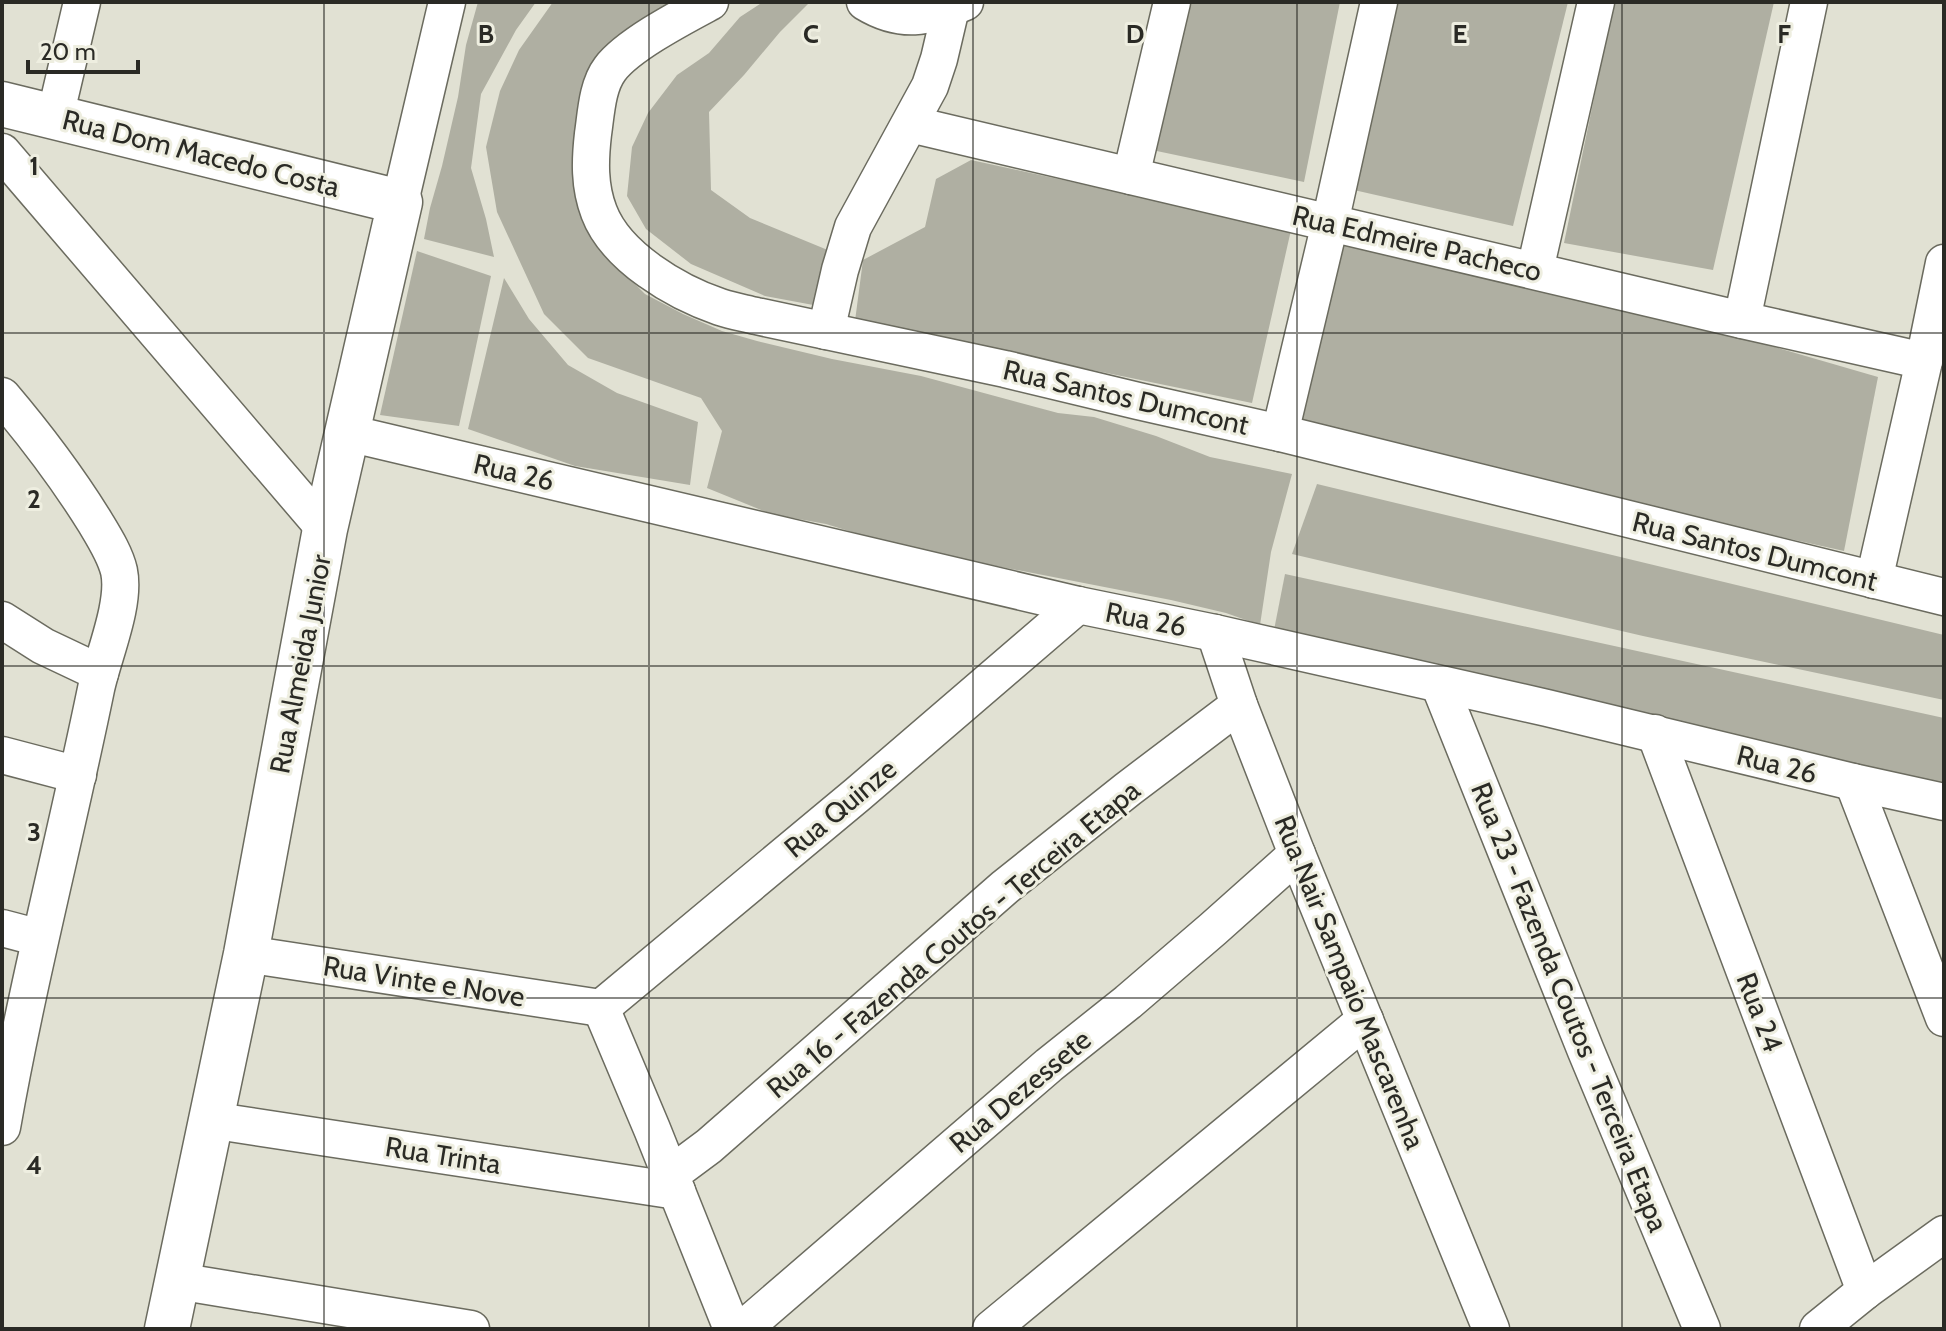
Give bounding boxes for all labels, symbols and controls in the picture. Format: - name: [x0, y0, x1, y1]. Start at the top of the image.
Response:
- text: B: [478, 18, 494, 50]
- text: C: [803, 18, 819, 50]
- text: D: [1126, 18, 1144, 50]
- text: E: [1453, 18, 1467, 50]
- text: F: [1777, 18, 1791, 50]
- scale bar: [28, 24, 138, 74]
- text: 20 m: [40, 37, 96, 66]
- street label: Rua Dom Macedo Costa: [59, 102, 344, 204]
- text: 1: [29, 150, 39, 182]
- street label: Rua Edmeire Pacheco: [1289, 198, 1545, 288]
- street label: Rua Santos Dumcont: [1000, 352, 1252, 442]
- street label: Rua 26: [470, 446, 558, 498]
- text: 2: [27, 483, 41, 515]
- street label: Rua Santos Dumcont: [1629, 504, 1881, 598]
- street label: Rua Almeida Junior: [262, 552, 338, 776]
- street label: Rua 26: [1103, 595, 1189, 643]
- street label: Rua 26: [1733, 738, 1821, 790]
- street label: Rua Quinze: [777, 751, 903, 865]
- street label: Rua 16 - Fazenda Coutos - Terceira Etapa: [760, 772, 1147, 1105]
- street label: Rua 23 - Fazenda Coutos - Terceira Etapa: [1464, 777, 1676, 1237]
- street label: Rua Nair Sampaio Mascarenha: [1267, 810, 1433, 1154]
- text: 3: [27, 816, 41, 848]
- street label: Rua Vinte e Nove: [321, 948, 527, 1014]
- street label: Rua 24: [1729, 968, 1791, 1056]
- street label: Rua Dezessete: [942, 1022, 1098, 1160]
- street label: Rua Trinta: [383, 1129, 504, 1181]
- text: 4: [26, 1149, 42, 1181]

